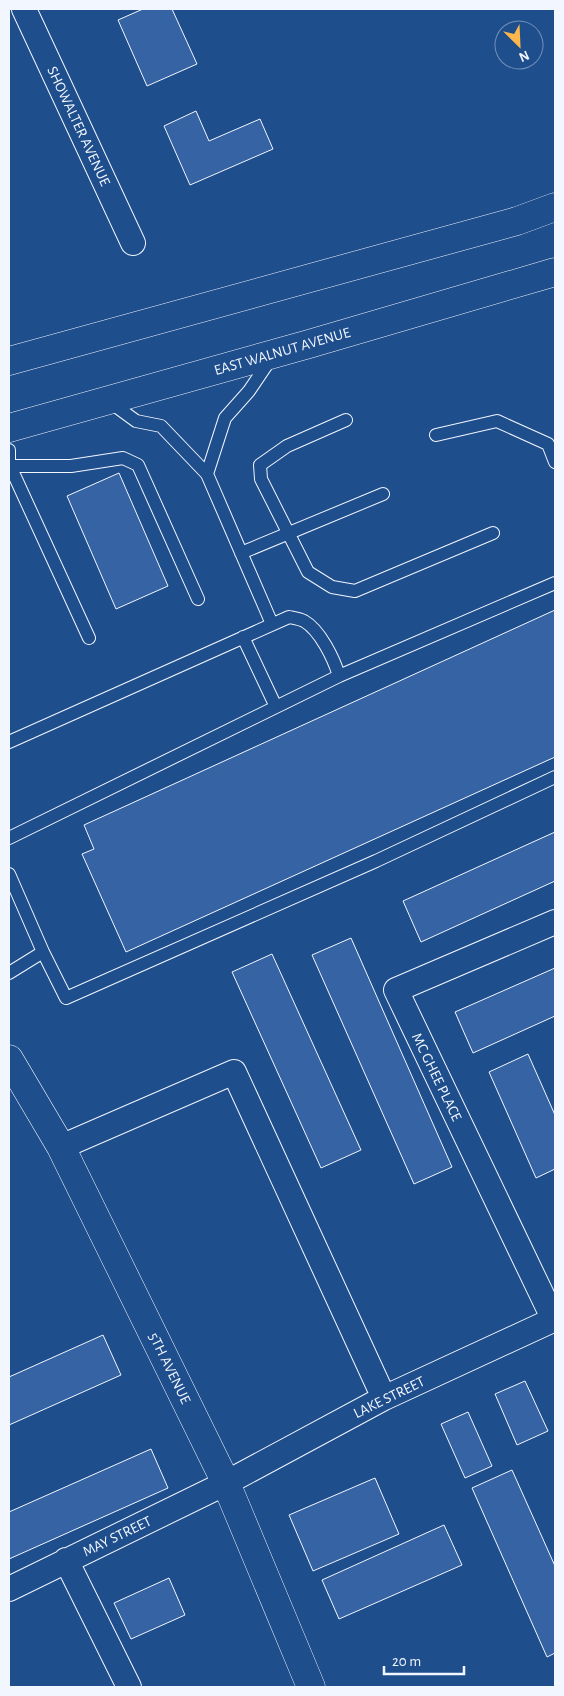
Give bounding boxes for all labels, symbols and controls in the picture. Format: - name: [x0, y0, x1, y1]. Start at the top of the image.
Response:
- north arrow: [494, 20, 544, 70]
- text: N: [517, 48, 531, 64]
- street label: SHOWALTER AVENUE: [44, 64, 113, 188]
- street label: EAST WALNUT AVENUE: [212, 325, 352, 378]
- street label: MC GHEE PLACE: [409, 1031, 464, 1124]
- street label: 5TH AVENUE: [146, 1330, 193, 1406]
- street label: LAKE STREET: [351, 1374, 428, 1421]
- street label: MAY STREET: [80, 1513, 155, 1560]
- scale bar: [384, 1644, 464, 1676]
- text: 20 m: [392, 1654, 421, 1669]

